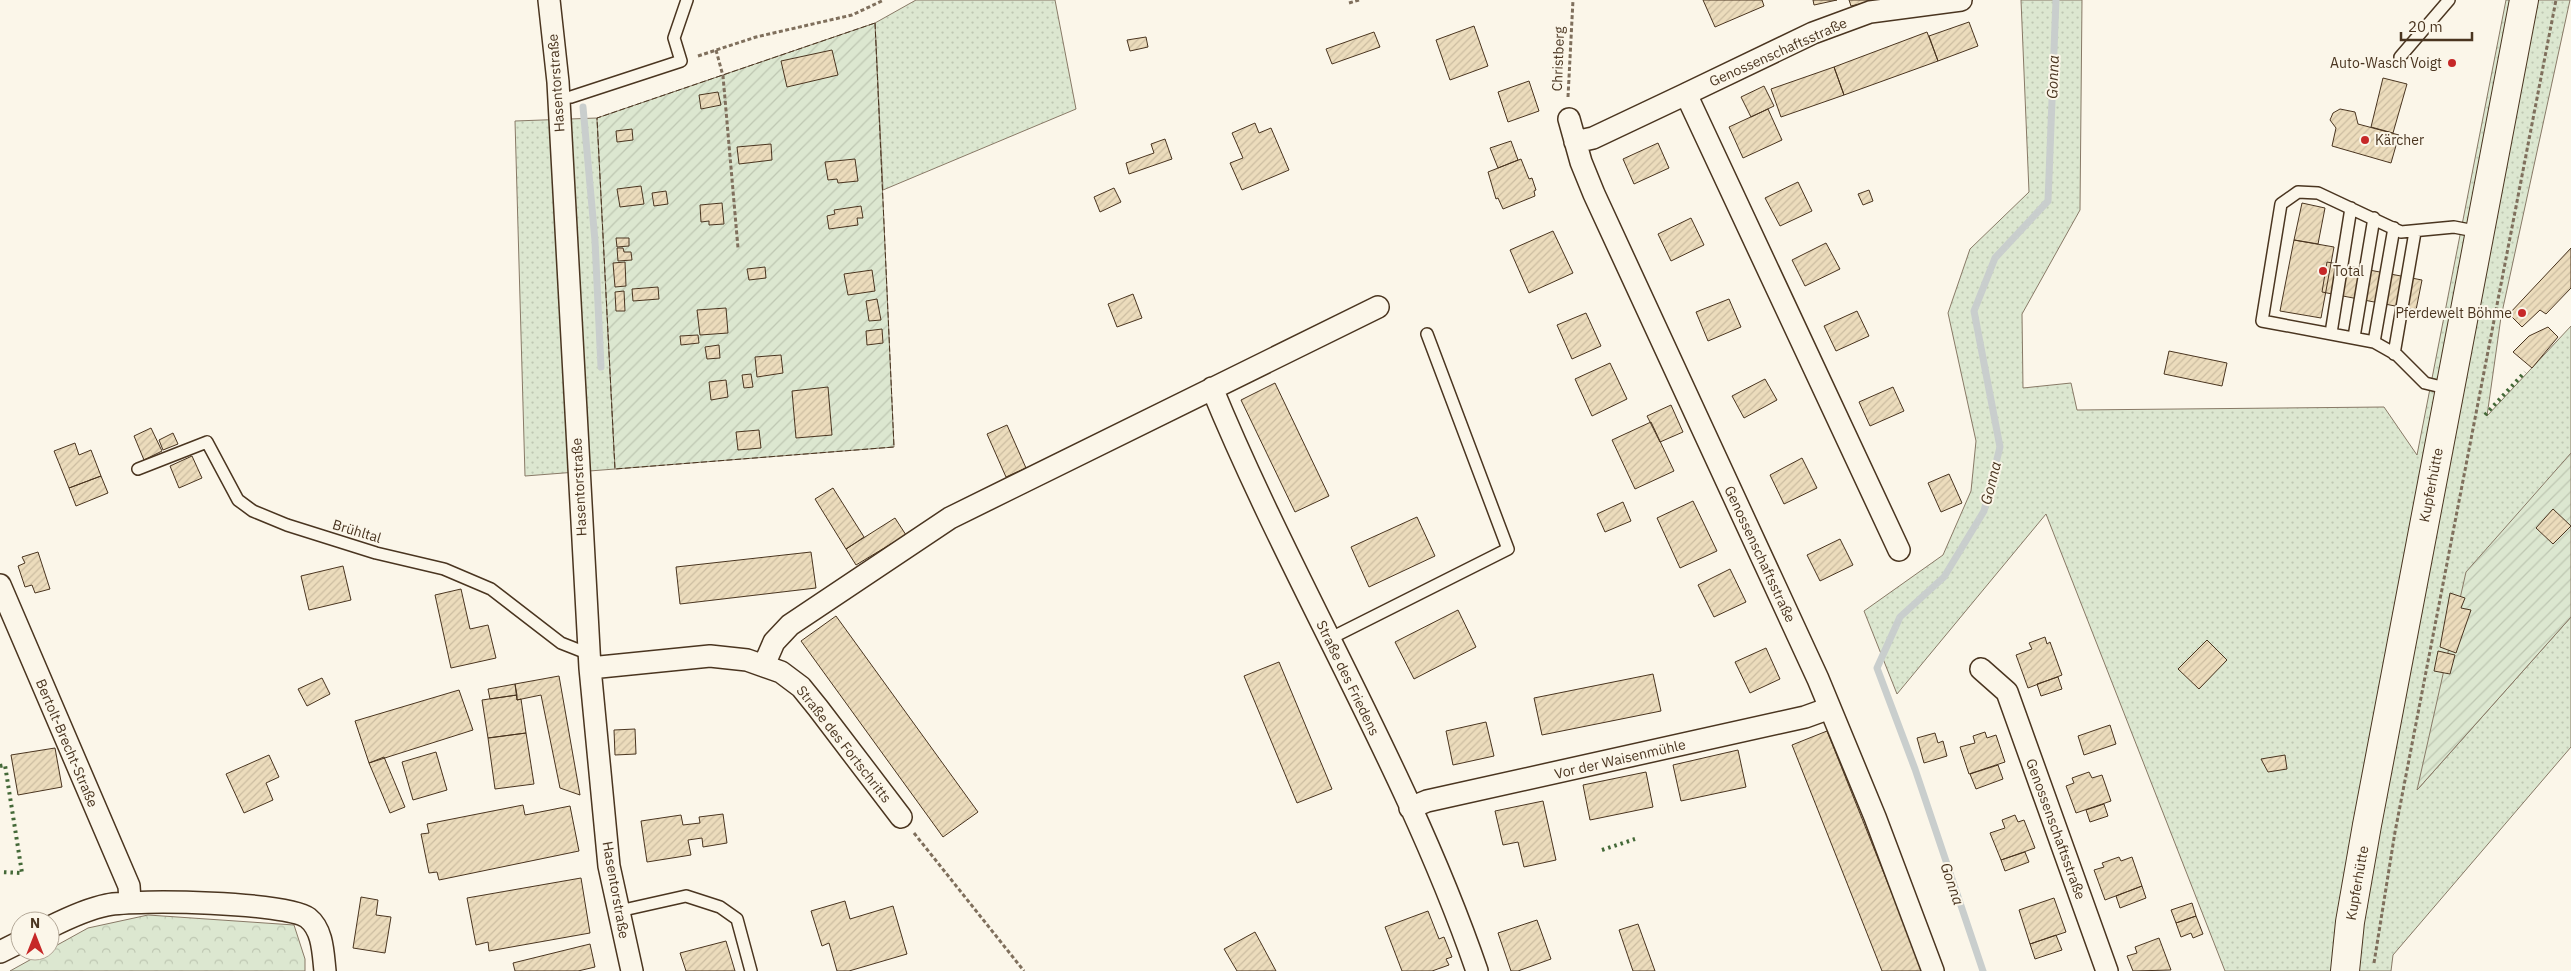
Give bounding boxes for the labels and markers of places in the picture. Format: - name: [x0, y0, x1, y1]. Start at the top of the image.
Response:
- place label: Auto-Wasch Voigt: [2330, 54, 2442, 72]
- marker: Auto-Wasch Voigt: [2446, 57, 2458, 69]
- place label: Kärcher: [2375, 131, 2424, 149]
- marker: Kärcher: [2359, 134, 2371, 146]
- place label: Total: [2333, 262, 2364, 280]
- marker: Total: [2317, 265, 2329, 277]
- place label: Pferdewelt Böhme: [2395, 304, 2512, 322]
- marker: Pferdewelt Böhme: [2516, 307, 2528, 319]

